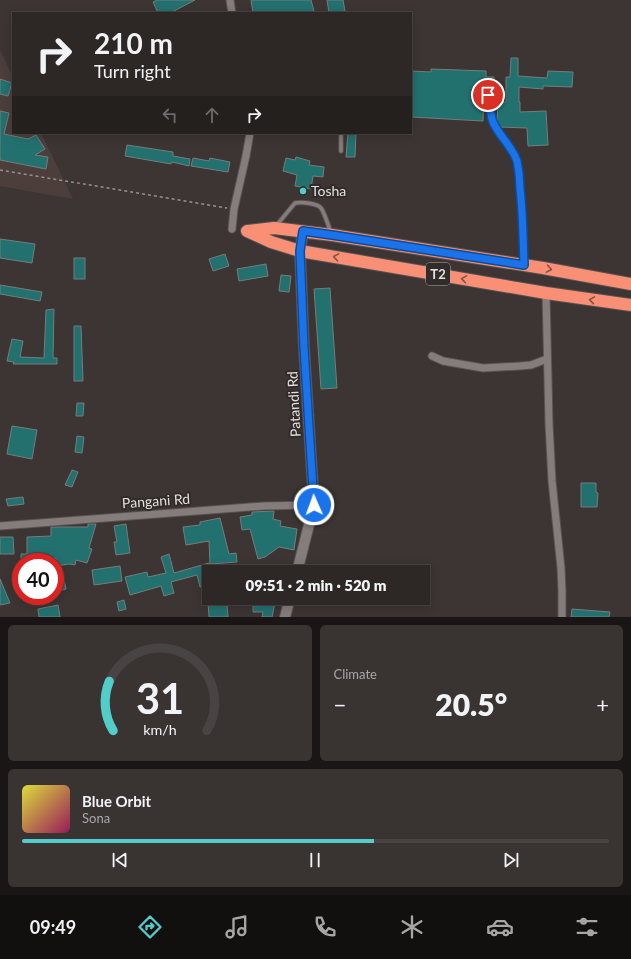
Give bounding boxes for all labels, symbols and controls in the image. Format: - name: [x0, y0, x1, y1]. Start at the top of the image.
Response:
- text: 210 m: [94, 26, 173, 60]
- icon: right: [28, 28, 80, 80]
- text: Turn right: [94, 60, 171, 82]
- pin: [471, 78, 505, 112]
- icon: arrive: [477, 84, 499, 106]
- icon: left: [159, 104, 181, 126]
- icon: ahead: [201, 104, 223, 126]
- icon: right: [243, 104, 265, 126]
- place label: Tosha: [311, 182, 346, 199]
- marker: Tosha: [298, 186, 308, 196]
- one-way arrow: [333, 254, 339, 262]
- road number: T2: [426, 263, 450, 285]
- one-way arrow: [546, 264, 552, 273]
- one-way arrow: [461, 275, 467, 284]
- one-way arrow: [589, 296, 596, 305]
- street label: Patandi Rd: [283, 371, 304, 437]
- position arrow: [293, 484, 335, 526]
- street label: Pangani Rd: [121, 490, 191, 511]
- speed limit sign: 40: [12, 553, 64, 605]
- text: 09:51 · 2 min · 520 m: [245, 576, 387, 594]
- text: Climate: [334, 666, 377, 682]
- text: 31: [136, 673, 184, 723]
- text: 20.5°: [435, 686, 507, 722]
- text: −: [334, 691, 346, 718]
- text: +: [596, 691, 609, 718]
- text: km/h: [143, 721, 176, 738]
- text: Blue Orbit: [82, 792, 151, 810]
- text: Sona: [82, 810, 110, 826]
- icon: previous: [109, 849, 131, 871]
- icon: pause: [304, 849, 326, 871]
- icon: next: [500, 849, 522, 871]
- icon: directions: [136, 913, 164, 941]
- icon: music: [223, 913, 251, 941]
- icon: phone: [311, 913, 339, 941]
- icon: climate: [398, 913, 426, 941]
- icon: car: [486, 913, 514, 941]
- icon: filters: [573, 913, 601, 941]
- text: 09:49: [30, 916, 76, 938]

